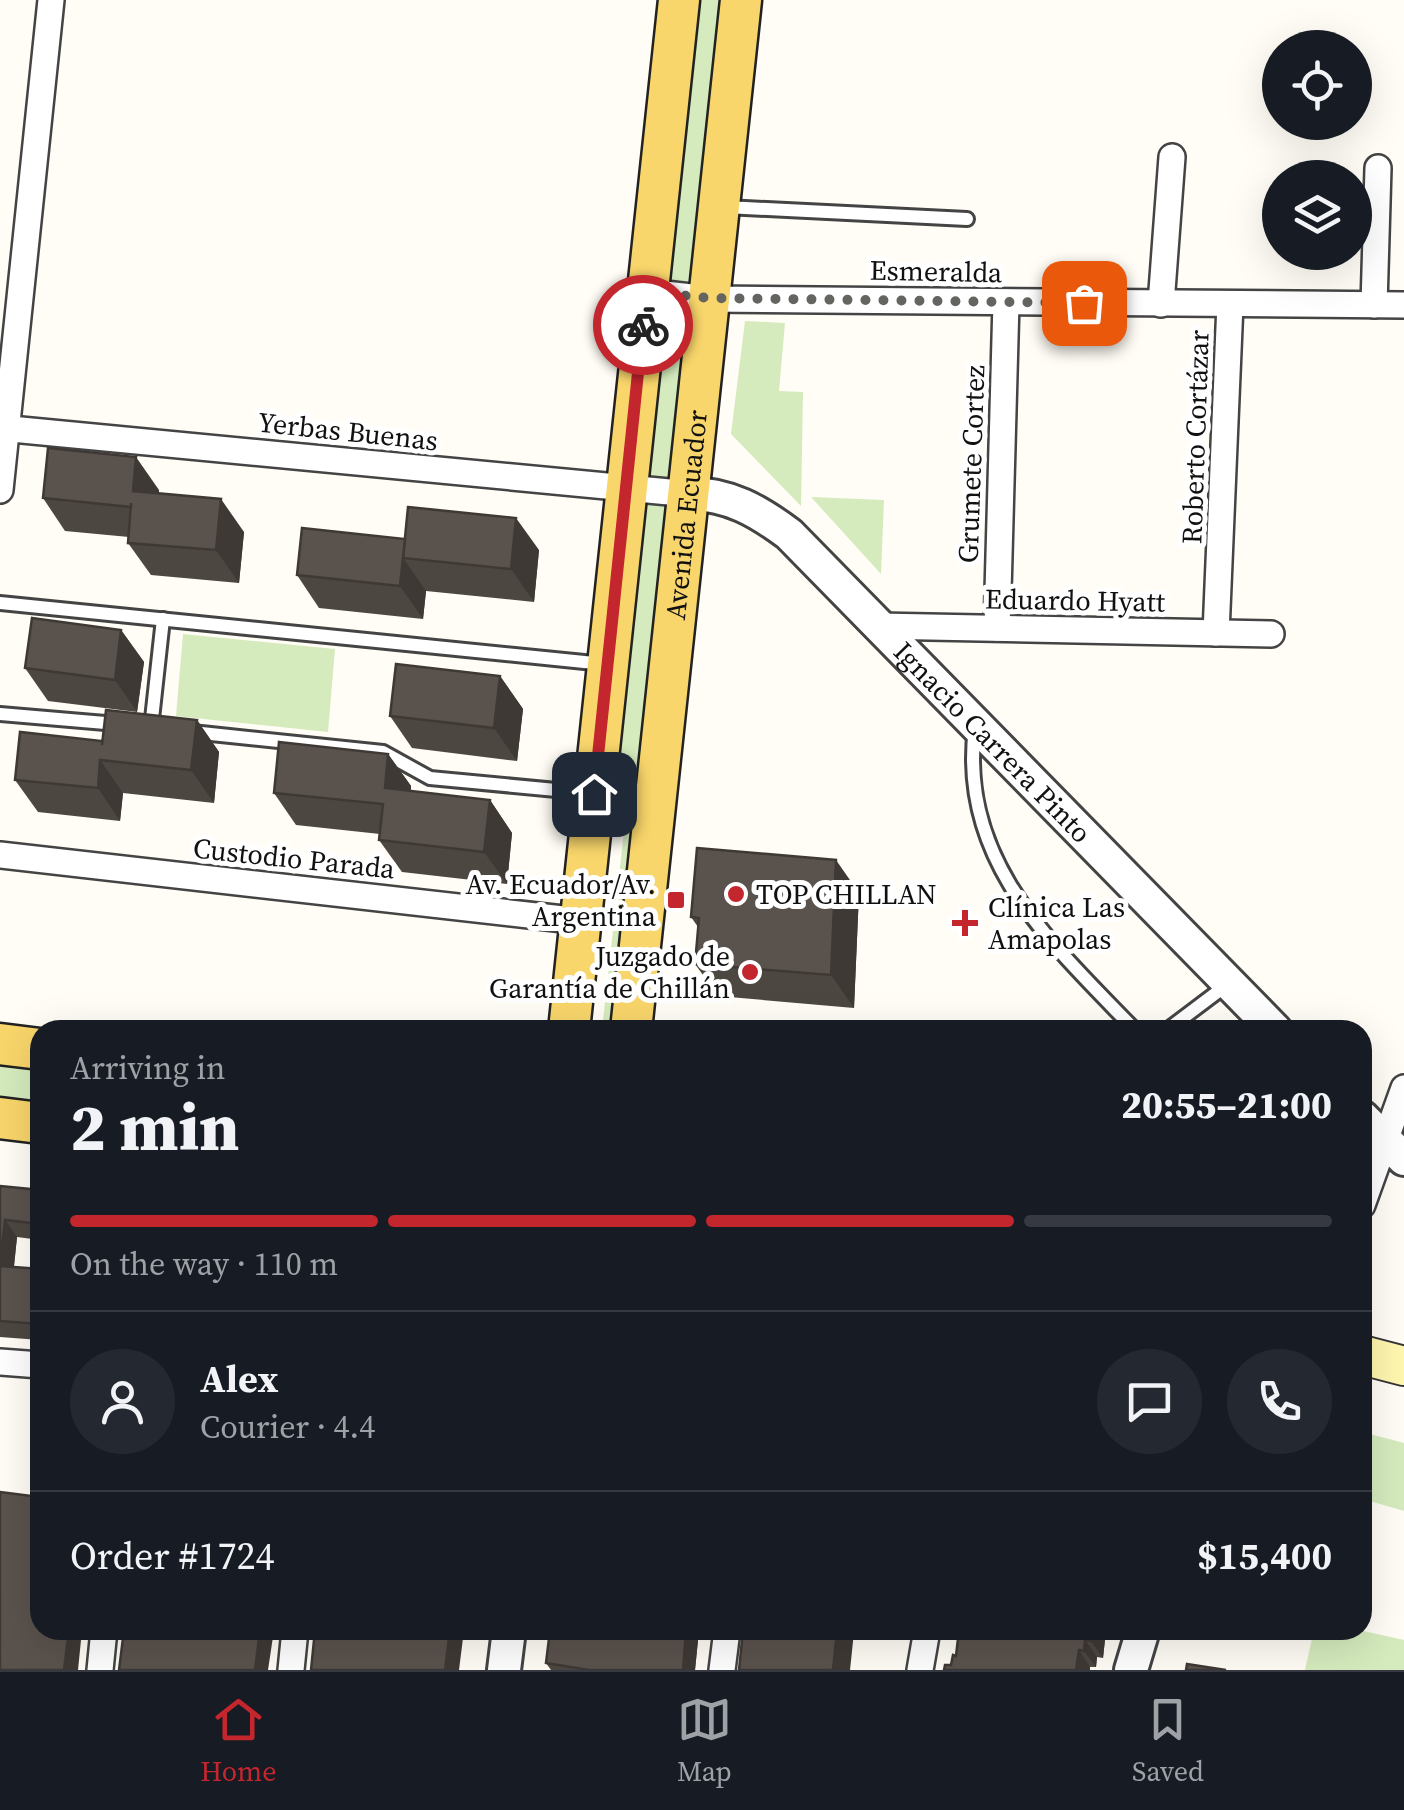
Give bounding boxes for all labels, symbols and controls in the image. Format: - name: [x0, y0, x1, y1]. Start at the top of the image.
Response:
- map controls: [1262, 30, 1372, 270]
- button: locate: [1262, 30, 1372, 140]
- button: layers: [1262, 160, 1372, 270]
- street label: Esmeralda: [869, 251, 1003, 291]
- pin: [1042, 261, 1127, 346]
- courier: [593, 275, 693, 375]
- icon: bag: [1057, 276, 1112, 331]
- icon: bike: [616, 298, 671, 353]
- street label: Roberto Cortázar: [1172, 329, 1218, 545]
- street label: Grumete Cortez: [949, 364, 993, 564]
- street label: Yerbas Buenas: [256, 403, 440, 459]
- street label: Avenida Ecuador: [656, 408, 716, 622]
- street label: Eduardo Hyatt: [985, 579, 1166, 621]
- street label: Ignacio Carrera Pinto: [886, 633, 1100, 851]
- pin: [552, 752, 637, 837]
- icon: home: [567, 767, 622, 822]
- street label: Custodio Parada: [191, 829, 398, 888]
- place label: Av. Ecuador/Av. Argentina: [466, 865, 657, 935]
- place label: TOP CHILLAN: [756, 875, 937, 913]
- marker: TOP CHILLAN: [725, 883, 747, 905]
- place label: Clínica Las Amapolas: [988, 888, 1125, 958]
- marker: Av. Ecuador/Av. Argentina: [665, 889, 687, 911]
- marker: Clínica Las Amapolas: [952, 910, 978, 936]
- place label: Juzgado de Garantía de Chillán: [489, 937, 730, 1007]
- marker: Juzgado de Garantía de Chillán: [739, 961, 761, 983]
- text: Arriving in: [70, 1046, 225, 1090]
- text: 20:55–21:00: [1121, 1079, 1332, 1131]
- text: 2 min: [70, 1083, 240, 1172]
- text: On the way · 110 m: [70, 1242, 338, 1286]
- button: person: [70, 1349, 175, 1454]
- button: chat: [1097, 1349, 1202, 1454]
- button: phone: [1227, 1349, 1332, 1454]
- text: Alex: [200, 1353, 278, 1405]
- text: Courier · 4.4: [200, 1405, 375, 1449]
- text: Order #1724: [70, 1530, 274, 1582]
- text: $15,400: [1197, 1530, 1332, 1582]
- tab: Home: [200, 1692, 277, 1790]
- tab: Map: [677, 1692, 732, 1790]
- tab: Saved: [1132, 1692, 1204, 1790]

